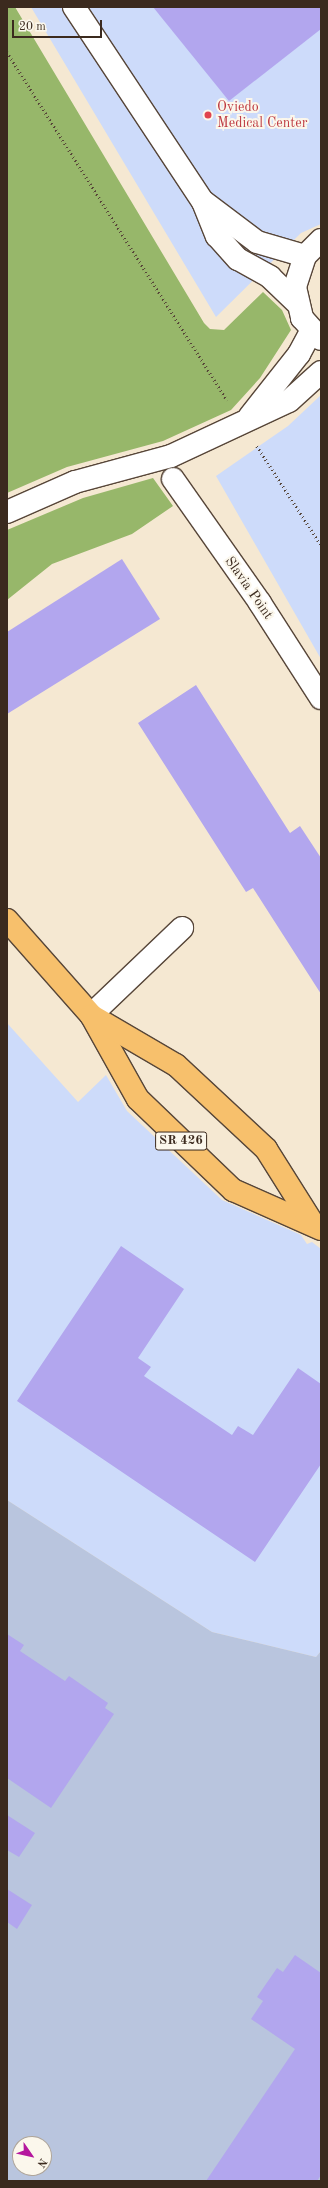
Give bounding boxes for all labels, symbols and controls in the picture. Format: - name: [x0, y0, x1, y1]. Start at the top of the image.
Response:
- scale bar: [14, 12, 104, 38]
- text: 20 m: [19, 21, 46, 33]
- place label: Oviedo Medical Center: [217, 99, 307, 132]
- marker: Oviedo Medical Center: [202, 109, 214, 121]
- street label: Slavia Point: [221, 553, 277, 623]
- road number: SR 426: [155, 1130, 207, 1152]
- north arrow: [12, 2136, 52, 2176]
- text: N: [35, 2156, 48, 2169]

